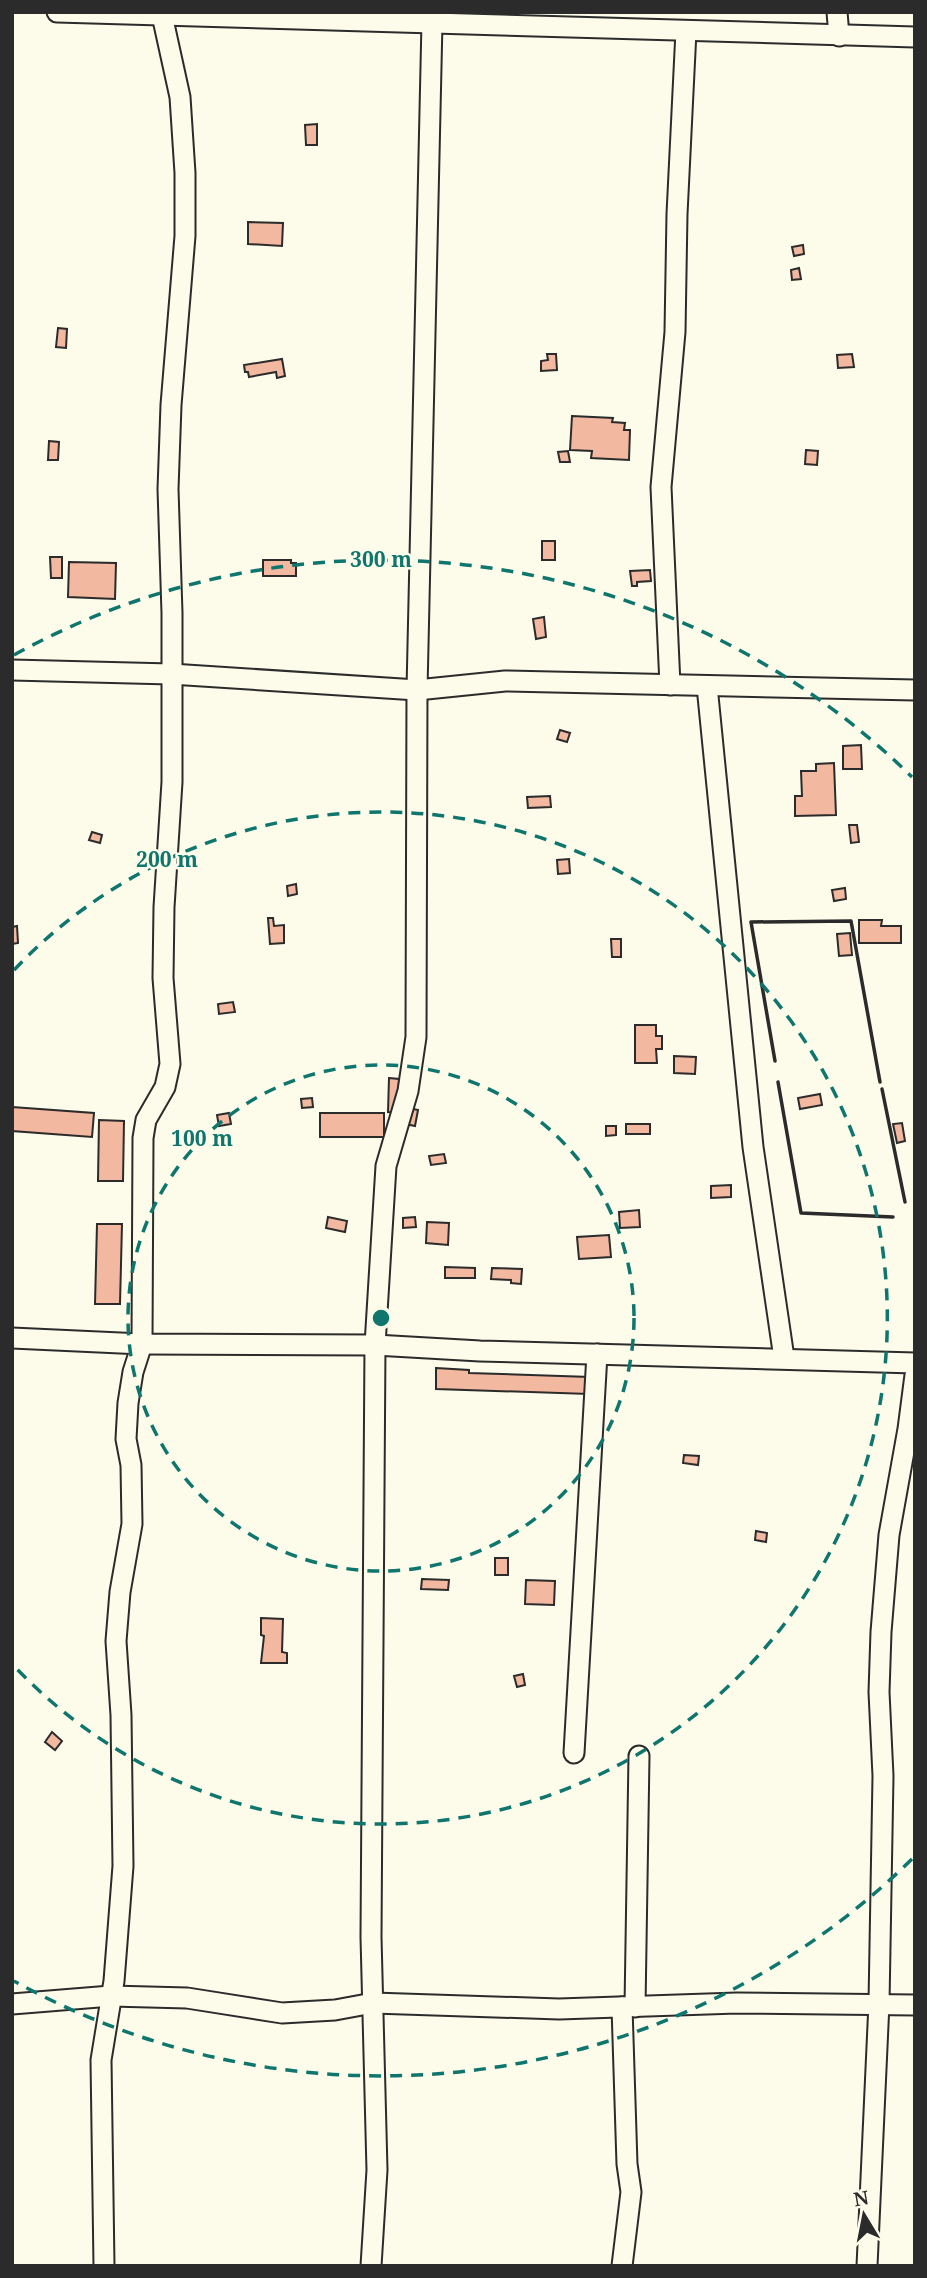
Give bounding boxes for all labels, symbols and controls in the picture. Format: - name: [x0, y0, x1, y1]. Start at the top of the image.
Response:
- text: 300 m: [350, 545, 412, 573]
- text: 200 m: [136, 845, 198, 873]
- text: 100 m: [171, 1124, 233, 1152]
- centre of rings: [369, 1306, 393, 1330]
- north arrow: [829, 2180, 899, 2250]
- text: N: [851, 2184, 871, 2212]

